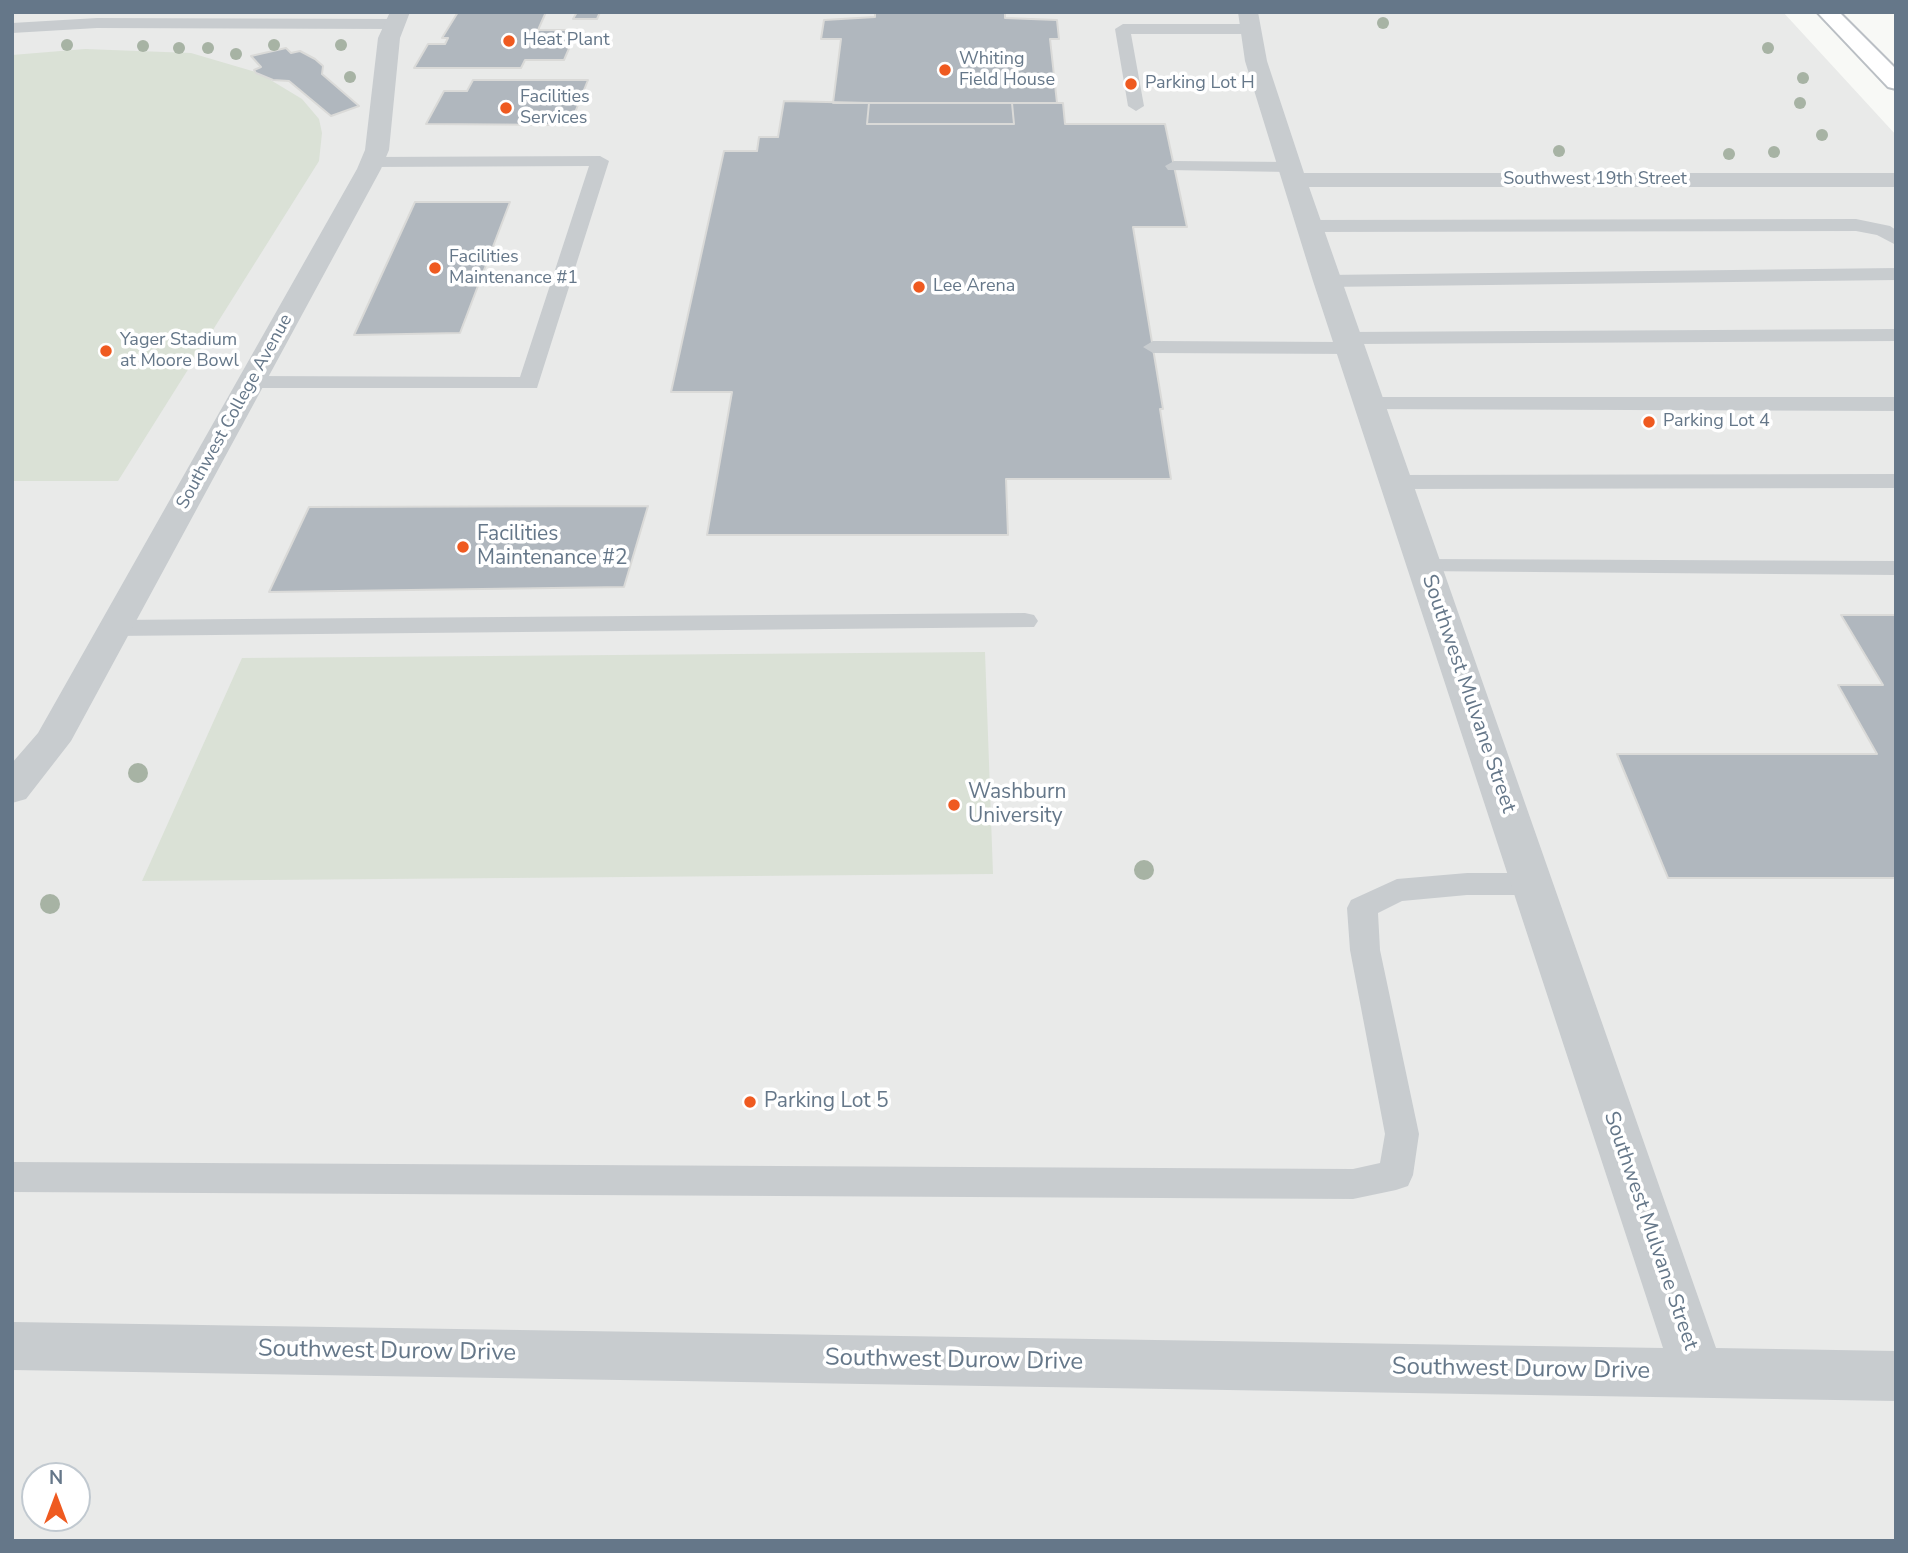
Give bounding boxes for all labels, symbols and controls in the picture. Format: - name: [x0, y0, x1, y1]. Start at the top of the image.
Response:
- place label: Heat Plant: [523, 30, 610, 52]
- marker: Heat Plant: [501, 33, 517, 49]
- place label: Whiting Field House: [959, 49, 1055, 92]
- marker: Whiting Field House: [937, 62, 953, 78]
- place label: Parking Lot H: [1145, 73, 1255, 95]
- marker: Parking Lot H: [1123, 76, 1139, 92]
- place label: Facilities Services: [520, 87, 590, 130]
- marker: Facilities Services: [498, 100, 514, 116]
- street label: Southwest 19th Street: [1503, 169, 1687, 191]
- place label: Facilities Maintenance #1: [449, 247, 578, 290]
- marker: Facilities Maintenance #1: [427, 260, 443, 276]
- place label: Lee Arena: [933, 276, 1015, 298]
- marker: Lee Arena: [911, 279, 927, 295]
- street label: Southwest College Avenue: [172, 311, 298, 513]
- place label: Yager Stadium at Moore Bowl: [120, 330, 239, 372]
- marker: Yager Stadium at Moore Bowl: [98, 343, 114, 359]
- place label: Parking Lot 4: [1663, 411, 1770, 433]
- marker: Parking Lot 4: [1641, 414, 1657, 430]
- place label: Facilities Maintenance #2: [477, 522, 628, 572]
- marker: Facilities Maintenance #2: [455, 539, 471, 555]
- street label: Southwest Mulvane Street: [1415, 572, 1521, 816]
- place label: Washburn University: [968, 780, 1067, 830]
- marker: Washburn University: [946, 797, 962, 813]
- place label: Parking Lot 5: [764, 1089, 889, 1115]
- marker: Parking Lot 5: [742, 1094, 758, 1110]
- street label: Southwest Mulvane Street: [1597, 1109, 1703, 1353]
- street label: Southwest Durow Drive: [258, 1335, 516, 1369]
- street label: Southwest Durow Drive: [825, 1344, 1083, 1378]
- street label: Southwest Durow Drive: [1392, 1353, 1650, 1387]
- north arrow: [21, 1462, 91, 1532]
- text: N: [49, 1465, 63, 1491]

